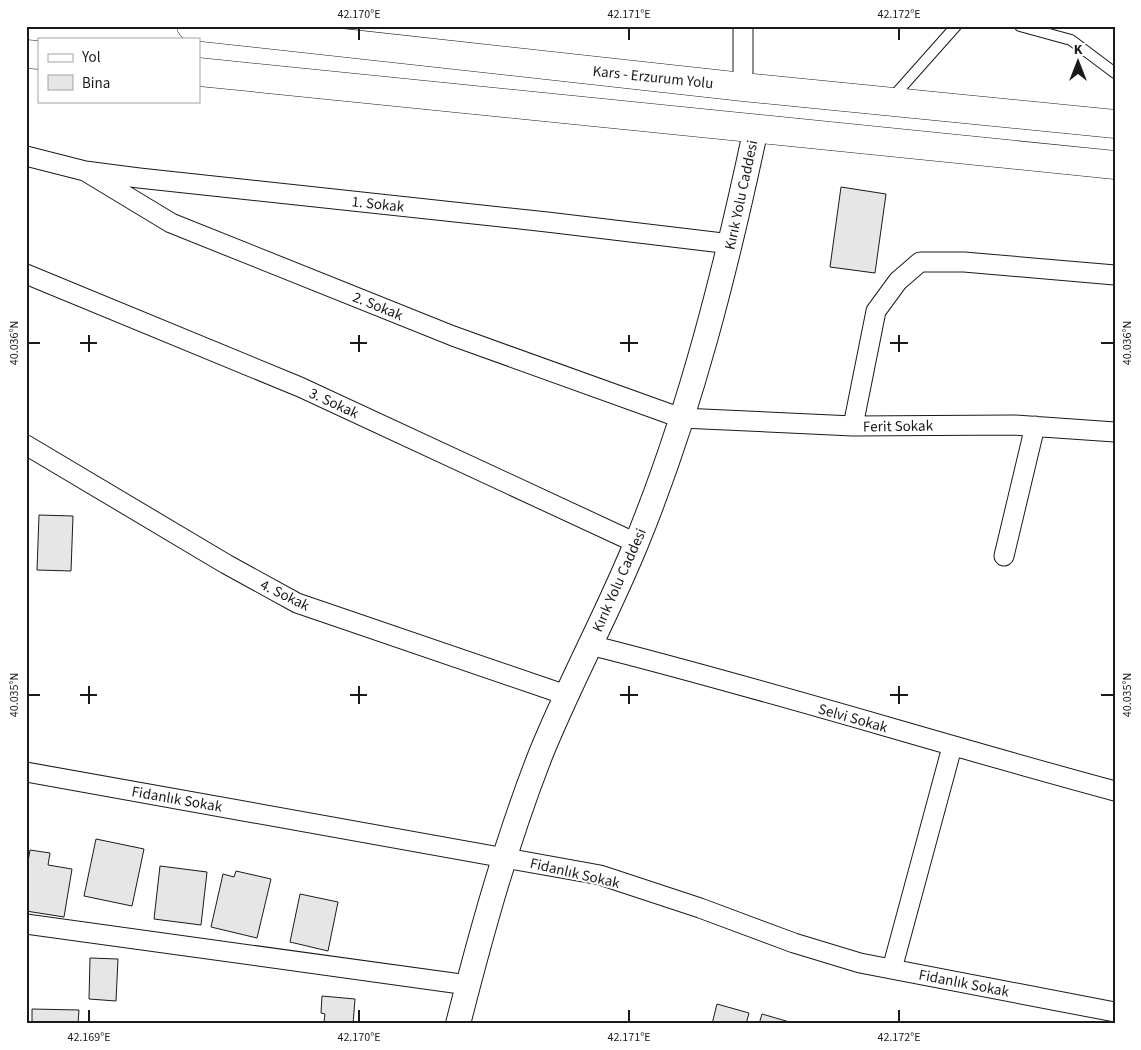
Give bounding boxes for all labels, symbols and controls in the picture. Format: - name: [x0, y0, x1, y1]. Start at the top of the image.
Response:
- text: 42.170°E: [337, 6, 381, 23]
- text: 42.171°E: [607, 6, 651, 23]
- text: 42.172°E: [877, 6, 921, 23]
- legend: [38, 38, 200, 102]
- north arrow: [1054, 38, 1104, 88]
- text: K: [1074, 40, 1083, 60]
- text: Yol: [81, 47, 101, 68]
- street label: Kars - Erzurum Yolu: [592, 61, 714, 94]
- text: Bina: [82, 73, 110, 94]
- street label: Kırık Yolu Caddesi: [720, 138, 763, 252]
- street label: 1. Sokak: [351, 191, 406, 218]
- street label: 2. Sokak: [349, 287, 407, 326]
- text: 40.036°N: [6, 321, 23, 365]
- text: 40.036°N: [1119, 321, 1136, 365]
- street label: 3. Sokak: [306, 383, 363, 424]
- street label: Ferit Sokak: [863, 415, 934, 438]
- street label: Kırık Yolu Caddesi: [587, 525, 652, 635]
- street label: 4. Sokak: [257, 574, 314, 617]
- text: 40.035°N: [6, 673, 23, 717]
- text: 40.035°N: [1119, 673, 1136, 717]
- street label: Selvi Sokak: [816, 699, 891, 739]
- street label: Fidanlık Sokak: [130, 781, 224, 818]
- street label: Fidanlık Sokak: [528, 853, 622, 894]
- street label: Fidanlık Sokak: [917, 964, 1011, 1003]
- text: 42.169°E: [67, 1029, 111, 1046]
- text: 42.170°E: [337, 1029, 381, 1046]
- text: 42.171°E: [607, 1029, 651, 1046]
- text: 42.172°E: [877, 1029, 921, 1046]

